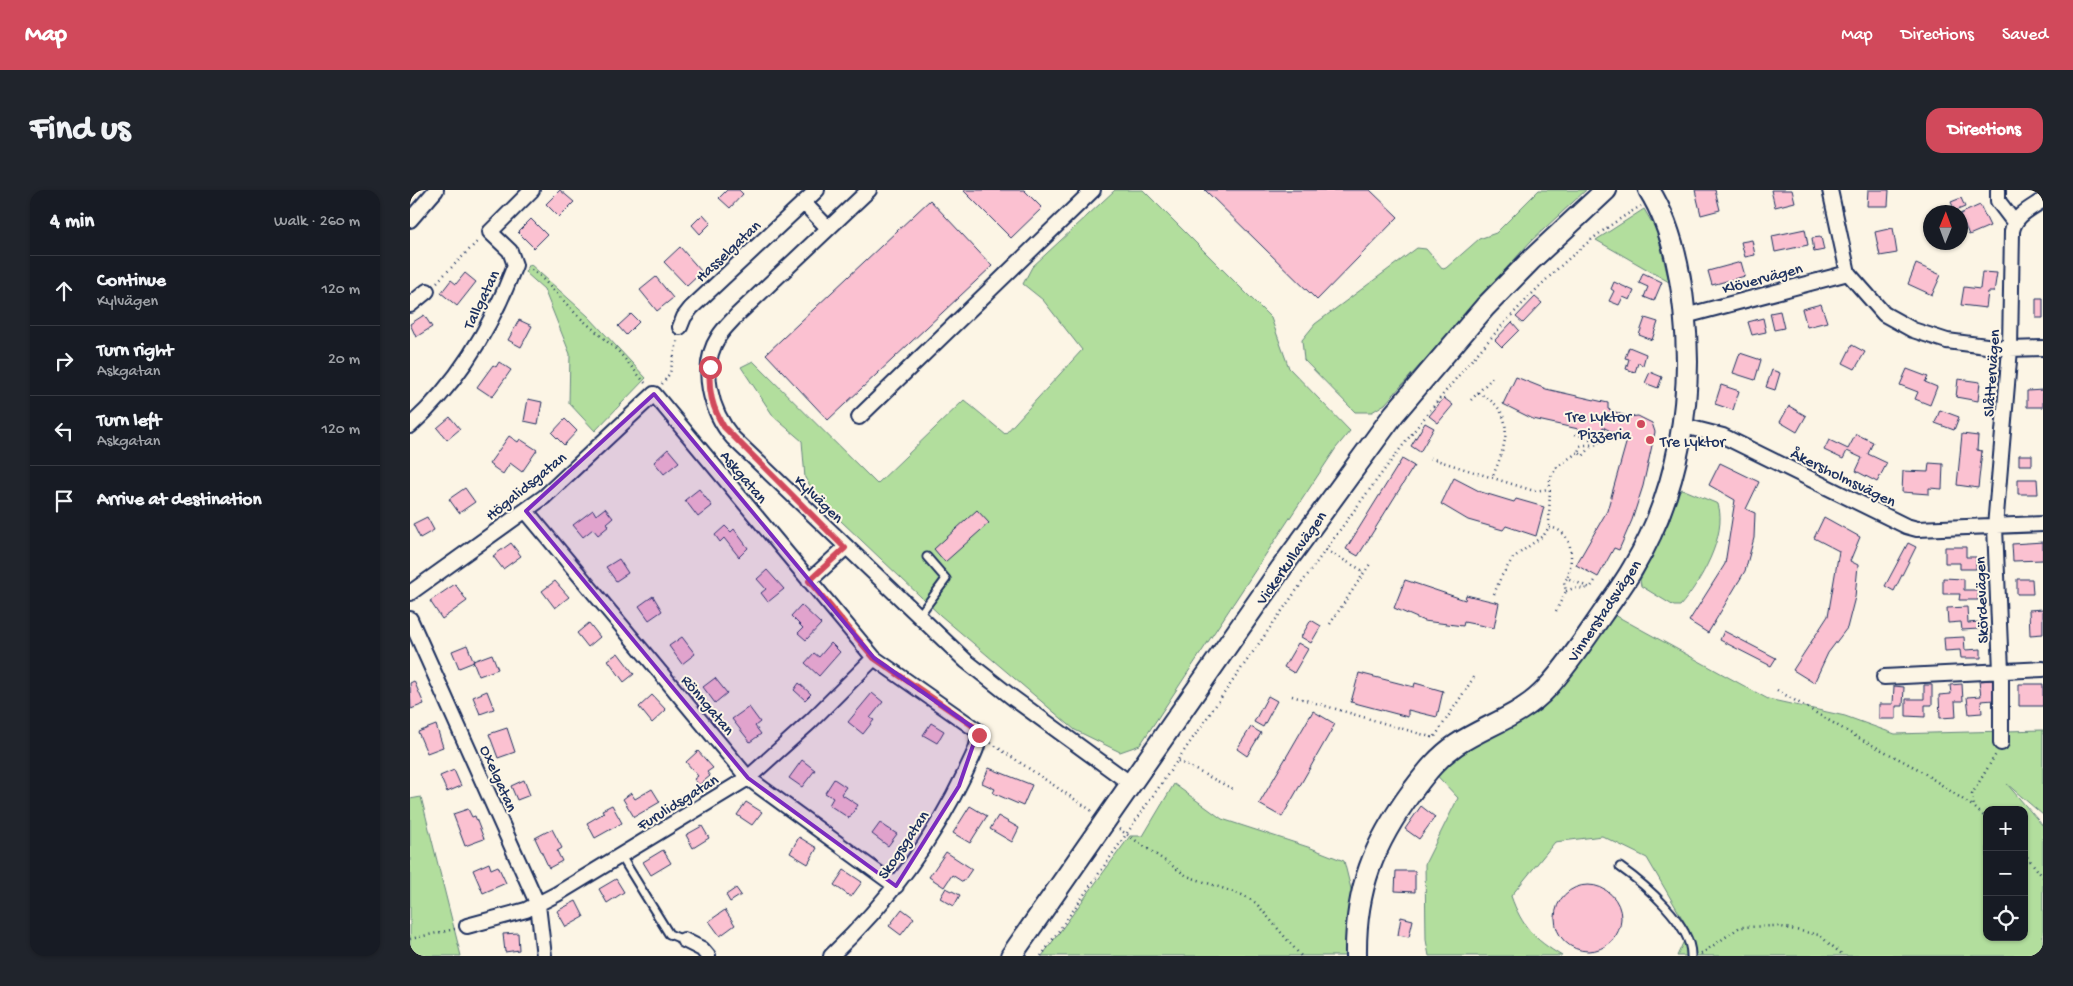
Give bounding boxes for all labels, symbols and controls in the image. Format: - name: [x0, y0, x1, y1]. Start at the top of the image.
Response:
- text: Map: [25, 21, 67, 50]
- text: Map: [1841, 25, 1873, 46]
- text: Directions: [1901, 25, 1974, 46]
- text: Saved: [2002, 25, 2048, 46]
- button: Directions: [1926, 108, 2043, 153]
- text: Find us: [30, 110, 130, 151]
- north arrow: [1923, 205, 1968, 250]
- text: 4 min: [50, 210, 94, 235]
- text: Walk · 260 m: [274, 213, 360, 232]
- street label: Hasselgatan: [693, 217, 766, 288]
- street label: Klövervägen: [1721, 260, 1806, 300]
- street label: Tallgatan: [460, 268, 506, 334]
- text: Continue: [97, 270, 166, 293]
- icon: ahead: [50, 277, 78, 305]
- text: 120 m: [321, 281, 360, 300]
- text: Kylvägen: [97, 293, 158, 312]
- street label: Slåttervägen: [1981, 328, 2006, 418]
- text: Turn right: [97, 340, 173, 363]
- icon: right: [50, 347, 78, 375]
- text: 20 m: [328, 351, 360, 370]
- route start: [699, 356, 722, 379]
- text: Askgatan: [97, 363, 160, 382]
- place label: Tre Lyktor Pizzeria: [1565, 409, 1632, 446]
- text: Turn left: [97, 410, 161, 433]
- icon: left: [50, 417, 78, 445]
- marker: Tre Lyktor Pizzeria: [1635, 418, 1647, 430]
- text: 120 m: [321, 421, 360, 440]
- text: Askgatan: [97, 433, 160, 452]
- marker: Tre Lyktor: [1644, 434, 1656, 446]
- place label: Tre Lyktor: [1659, 434, 1727, 453]
- street label: Åkersholmsvägen: [1787, 445, 1899, 513]
- street label: Askgatan: [715, 448, 770, 509]
- street label: Högalidsgatan: [483, 449, 572, 526]
- street label: Kylvägen: [789, 472, 846, 529]
- icon: arrive: [50, 487, 78, 515]
- text: Arrive at destination: [97, 489, 261, 512]
- street label: Vickerkullavägen: [1253, 508, 1333, 610]
- street label: Skördevägen: [1972, 556, 1995, 644]
- street label: Vinnerstadsvägen: [1564, 557, 1647, 667]
- street label: Rönngatan: [676, 672, 737, 741]
- route end: [968, 724, 991, 747]
- street label: Oxelgatan: [474, 743, 520, 816]
- street label: Furulidsgatan: [634, 771, 723, 837]
- map controls: [1983, 806, 2028, 941]
- button: +: [1983, 806, 2028, 851]
- street label: Skogsgatan: [875, 808, 935, 884]
- button: −: [1983, 851, 2028, 896]
- button: locate: [1983, 896, 2028, 941]

